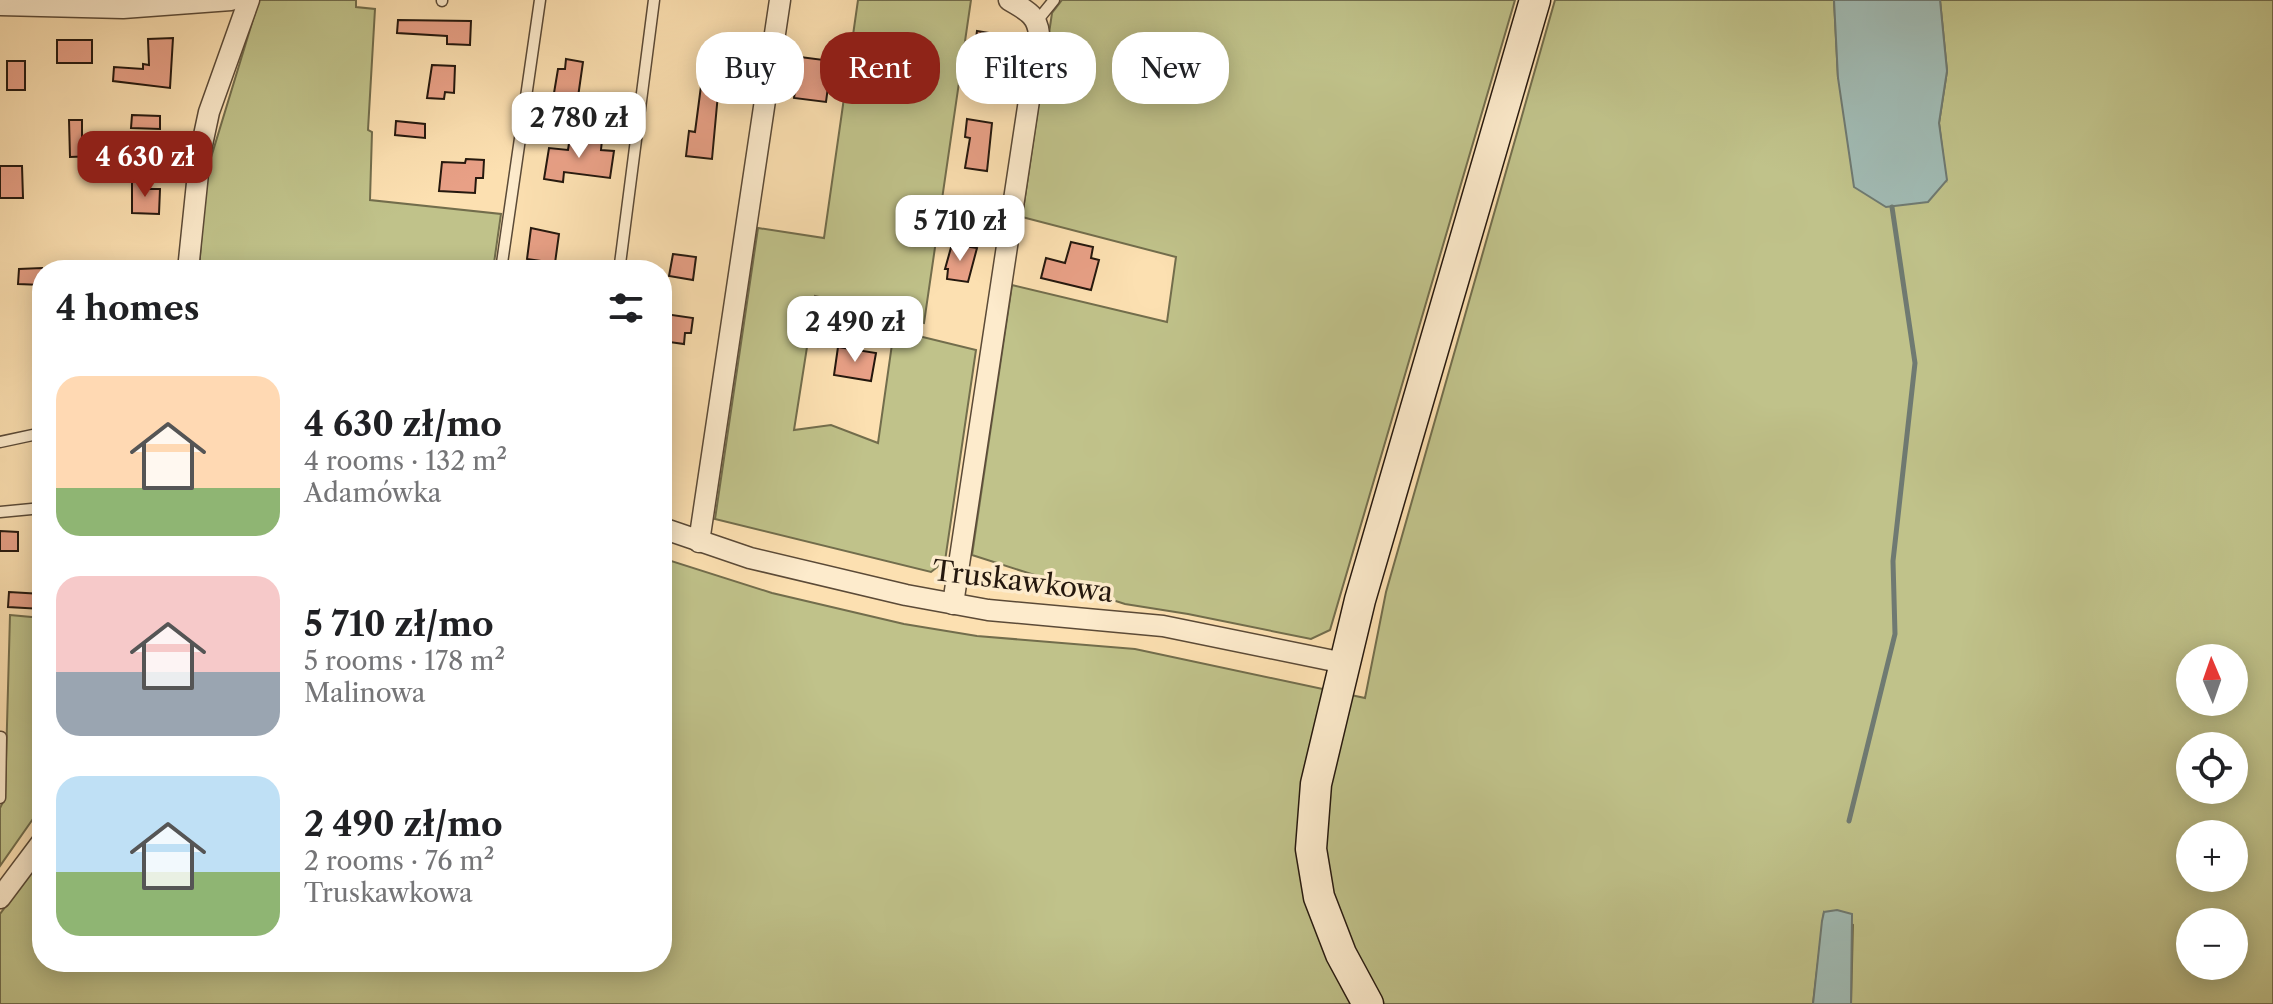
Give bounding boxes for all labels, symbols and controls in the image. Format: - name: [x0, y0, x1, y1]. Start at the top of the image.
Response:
- chip: Buy: [696, 32, 804, 104]
- chip: Rent: [820, 32, 940, 104]
- chip: Filters: [956, 32, 1096, 104]
- chip: New: [1112, 32, 1229, 104]
- pin: 2 780 zł: [496, 92, 662, 160]
- text: 2 780 zł: [530, 102, 628, 134]
- pin: 4 630 zł: [62, 131, 228, 199]
- text: 4 630 zł: [95, 141, 195, 173]
- pin: 5 710 zł: [877, 195, 1043, 263]
- text: 5 710 zł: [914, 205, 1006, 237]
- icon: filters: [604, 286, 648, 330]
- text: 4 homes: [56, 287, 200, 329]
- pin: 2 490 zł: [772, 296, 938, 364]
- text: 2 490 zł: [805, 306, 905, 338]
- text: 4 630 zł/mo: [304, 403, 502, 445]
- icon: home: [120, 408, 216, 504]
- text: 4 rooms · 132 m²: [304, 445, 507, 477]
- text: Adamówka: [304, 477, 441, 509]
- street label: Truskawkowa: [931, 553, 1116, 609]
- text: 5 710 zł/mo: [304, 603, 494, 645]
- icon: home: [120, 608, 216, 704]
- north arrow: [2176, 644, 2248, 716]
- map controls: [2176, 644, 2248, 980]
- text: 5 rooms · 178 m²: [304, 645, 505, 677]
- text: Malinowa: [304, 677, 425, 709]
- button: locate: [2176, 732, 2248, 804]
- text: 2 490 zł/mo: [304, 803, 503, 845]
- icon: home: [120, 808, 216, 904]
- button: +: [2176, 820, 2248, 892]
- text: 2 rooms · 76 m²: [304, 845, 494, 877]
- text: Truskawkowa: [304, 877, 473, 909]
- button: −: [2176, 908, 2248, 980]

